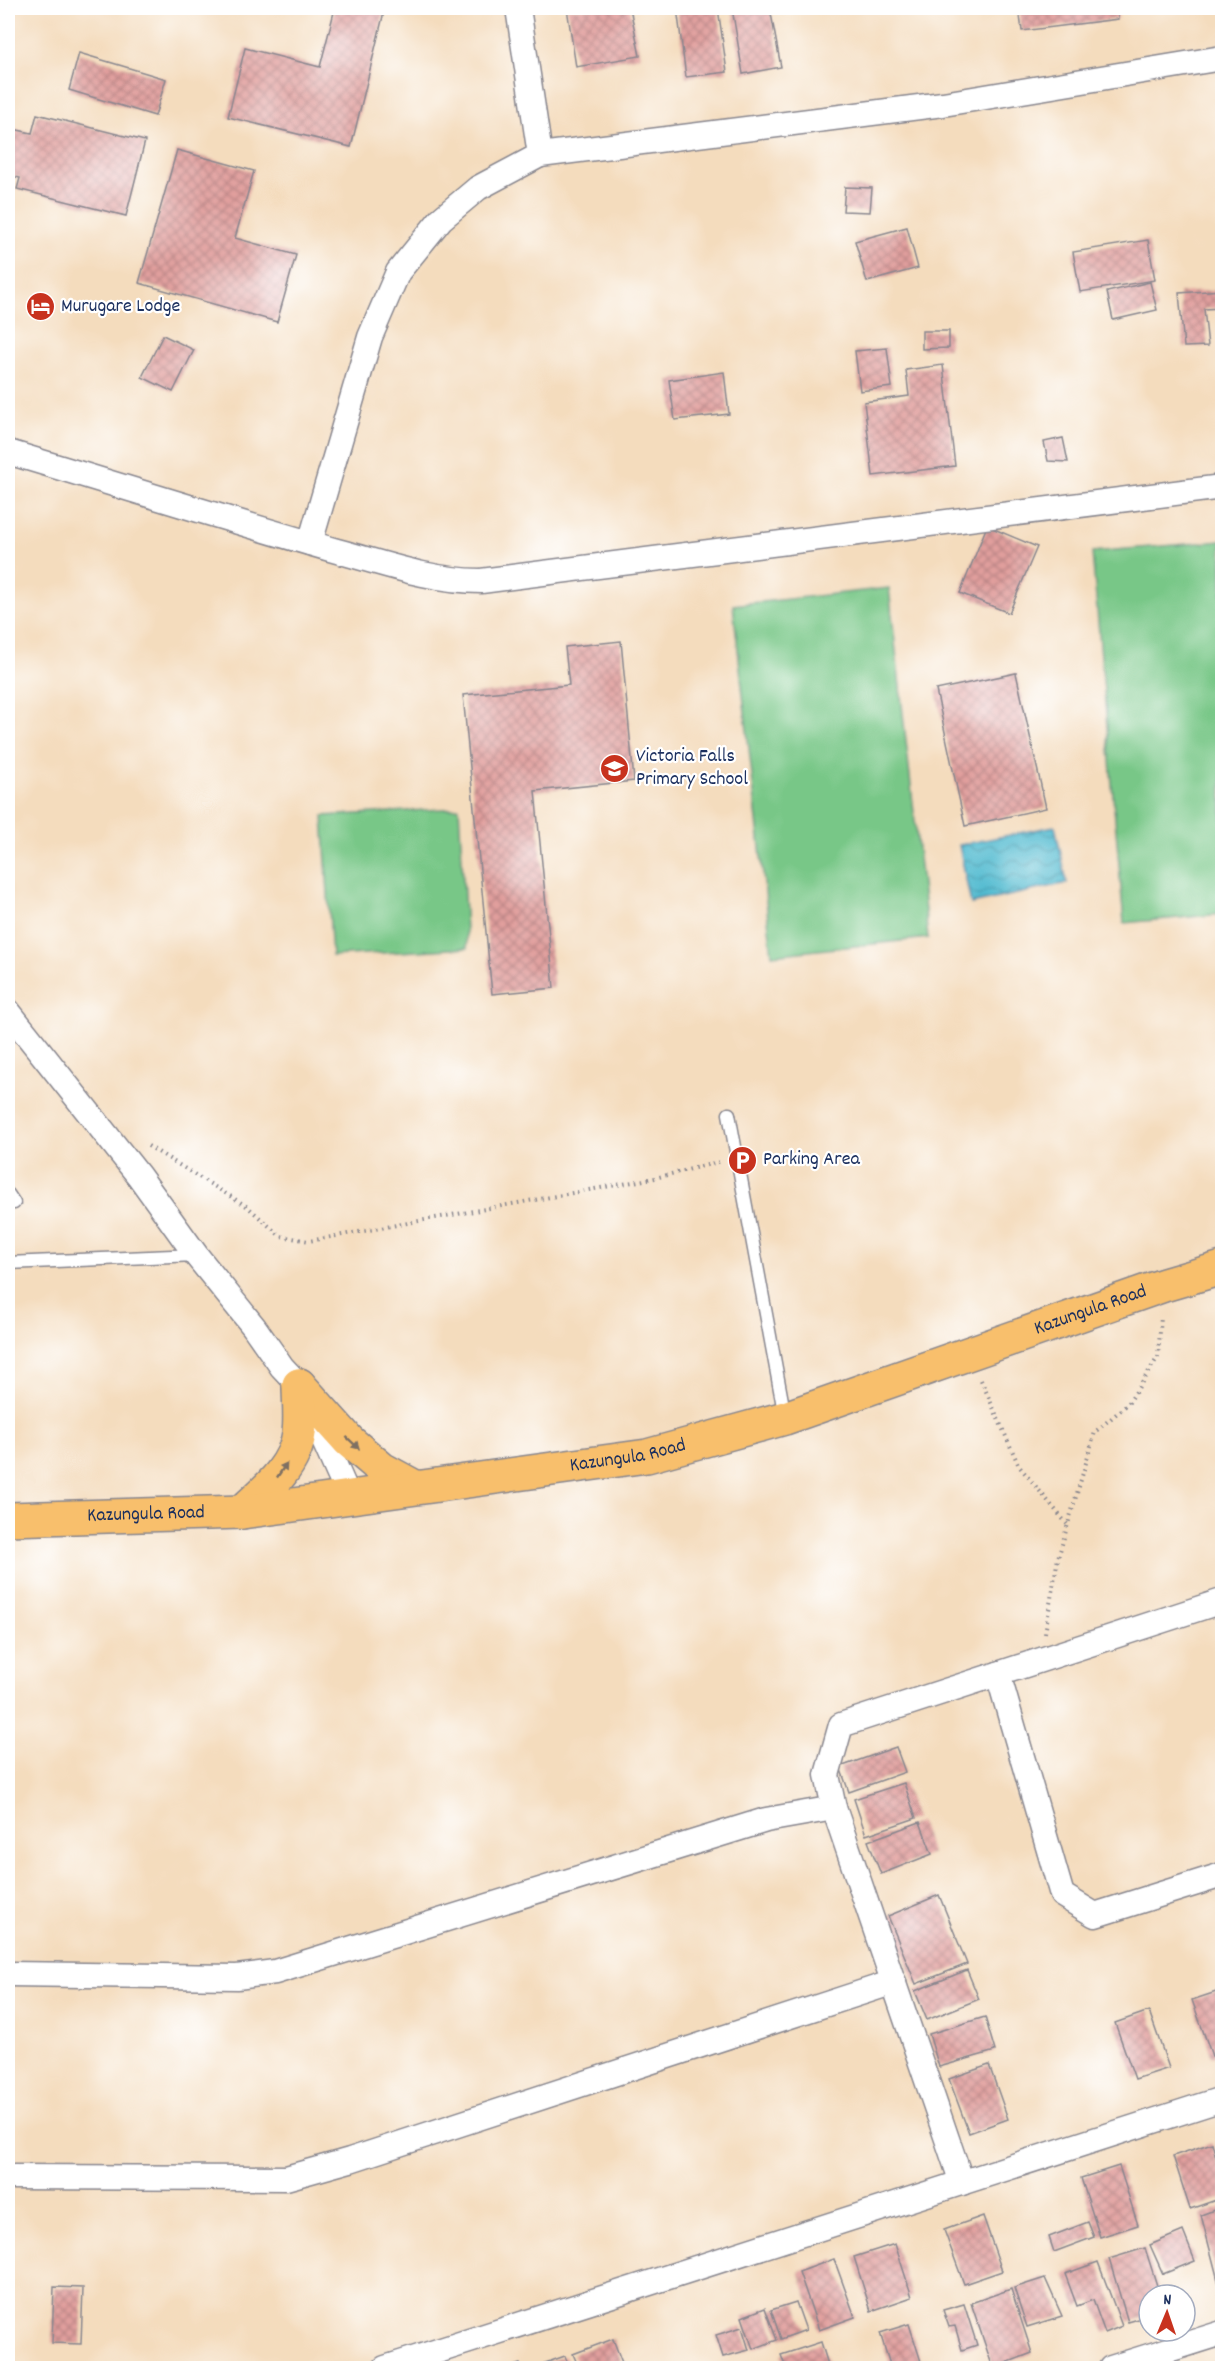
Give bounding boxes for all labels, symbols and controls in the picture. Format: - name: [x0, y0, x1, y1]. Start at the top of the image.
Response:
- hotel icon: Murugare Lodge: [24, 291, 56, 323]
- place label: Murugare Lodge: [61, 293, 181, 321]
- place label: Victoria Falls Primary School: [636, 743, 748, 794]
- school or university icon: Victoria Falls Primary School: [599, 753, 631, 785]
- parking icon: Parking Area: [726, 1144, 758, 1176]
- place label: Parking Area: [763, 1146, 860, 1174]
- street label: Kazungula Road: [1030, 1278, 1151, 1343]
- street label: Kazungula Road: [568, 1432, 689, 1481]
- one-way arrow: [345, 1436, 360, 1449]
- one-way arrow: [277, 1462, 288, 1478]
- street label: Kazungula Road: [87, 1499, 205, 1531]
- north arrow: [1137, 2283, 1197, 2343]
- text: N: [1163, 2289, 1172, 2312]

